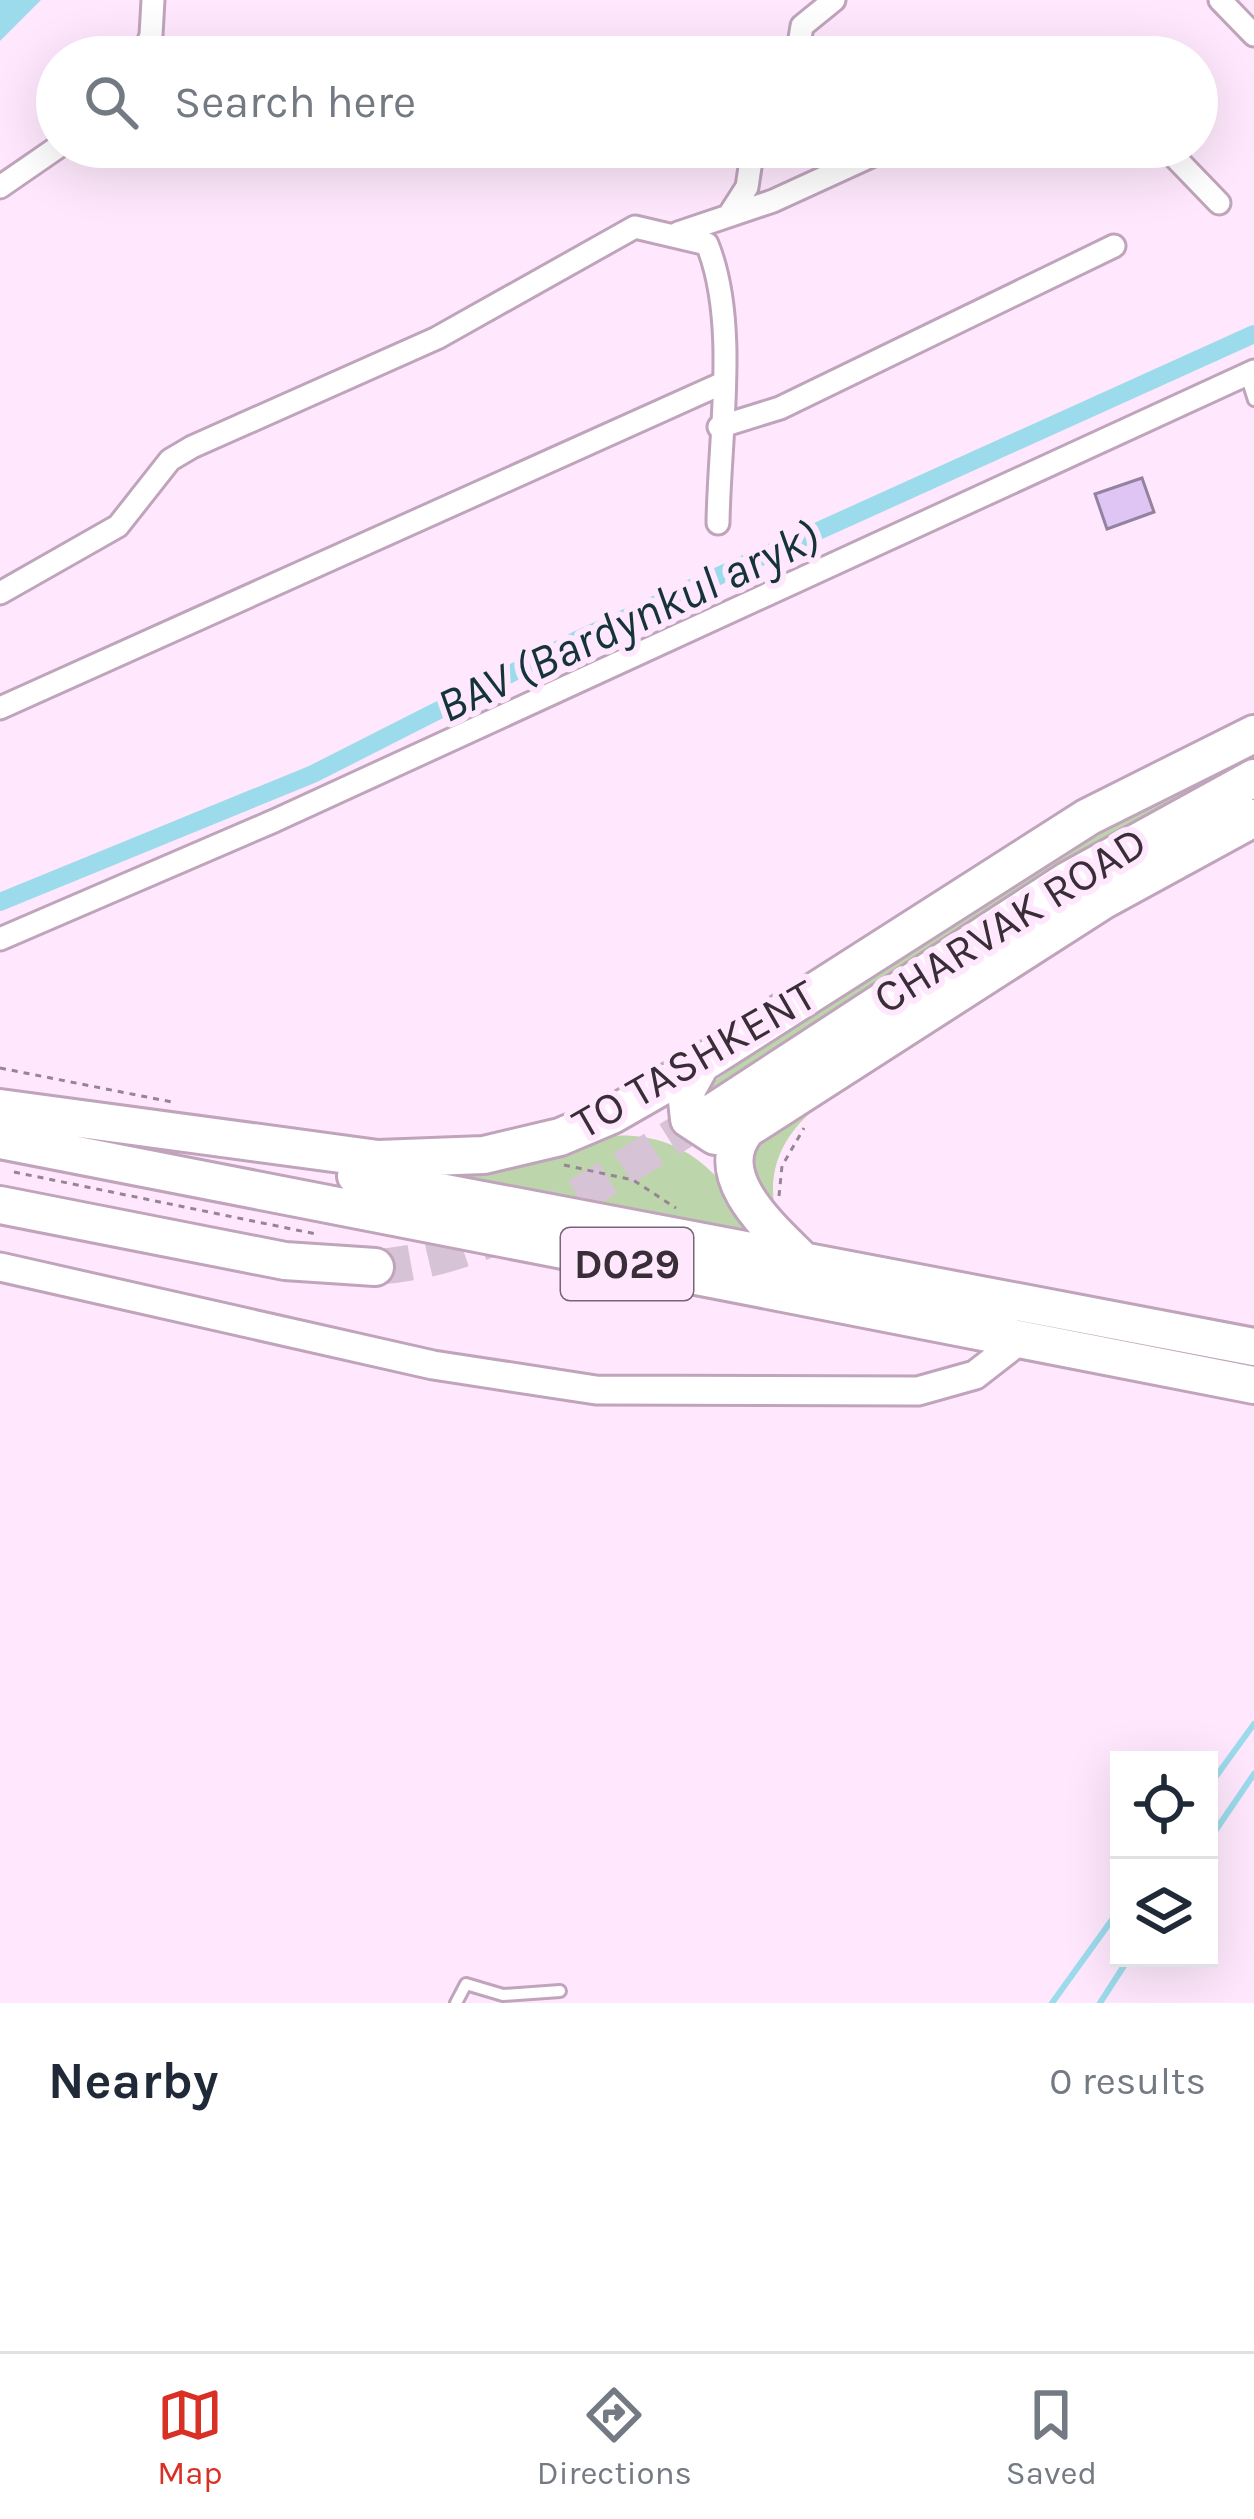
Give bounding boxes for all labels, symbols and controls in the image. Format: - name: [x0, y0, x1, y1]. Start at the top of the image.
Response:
- search box: [36, 36, 1218, 168]
- icon: search: [78, 69, 144, 135]
- text: Search here: [174, 76, 416, 128]
- water label: BAV (Bardynkul aryk): [428, 508, 828, 735]
- street label: CHARVAK ROAD: [864, 816, 1156, 1024]
- street label: TO TASHKENT: [563, 968, 825, 1150]
- road number: D029: [561, 1228, 693, 1300]
- map controls: [1110, 1751, 1218, 1967]
- button: locate: [1110, 1751, 1218, 1859]
- button: layers: [1110, 1859, 1218, 1967]
- text: Nearby: [48, 2051, 218, 2111]
- text: 0 results: [1049, 2058, 1206, 2104]
- tab: Map: [157, 2382, 223, 2492]
- tab: Directions: [537, 2382, 692, 2492]
- tab: Saved: [1006, 2382, 1097, 2492]

